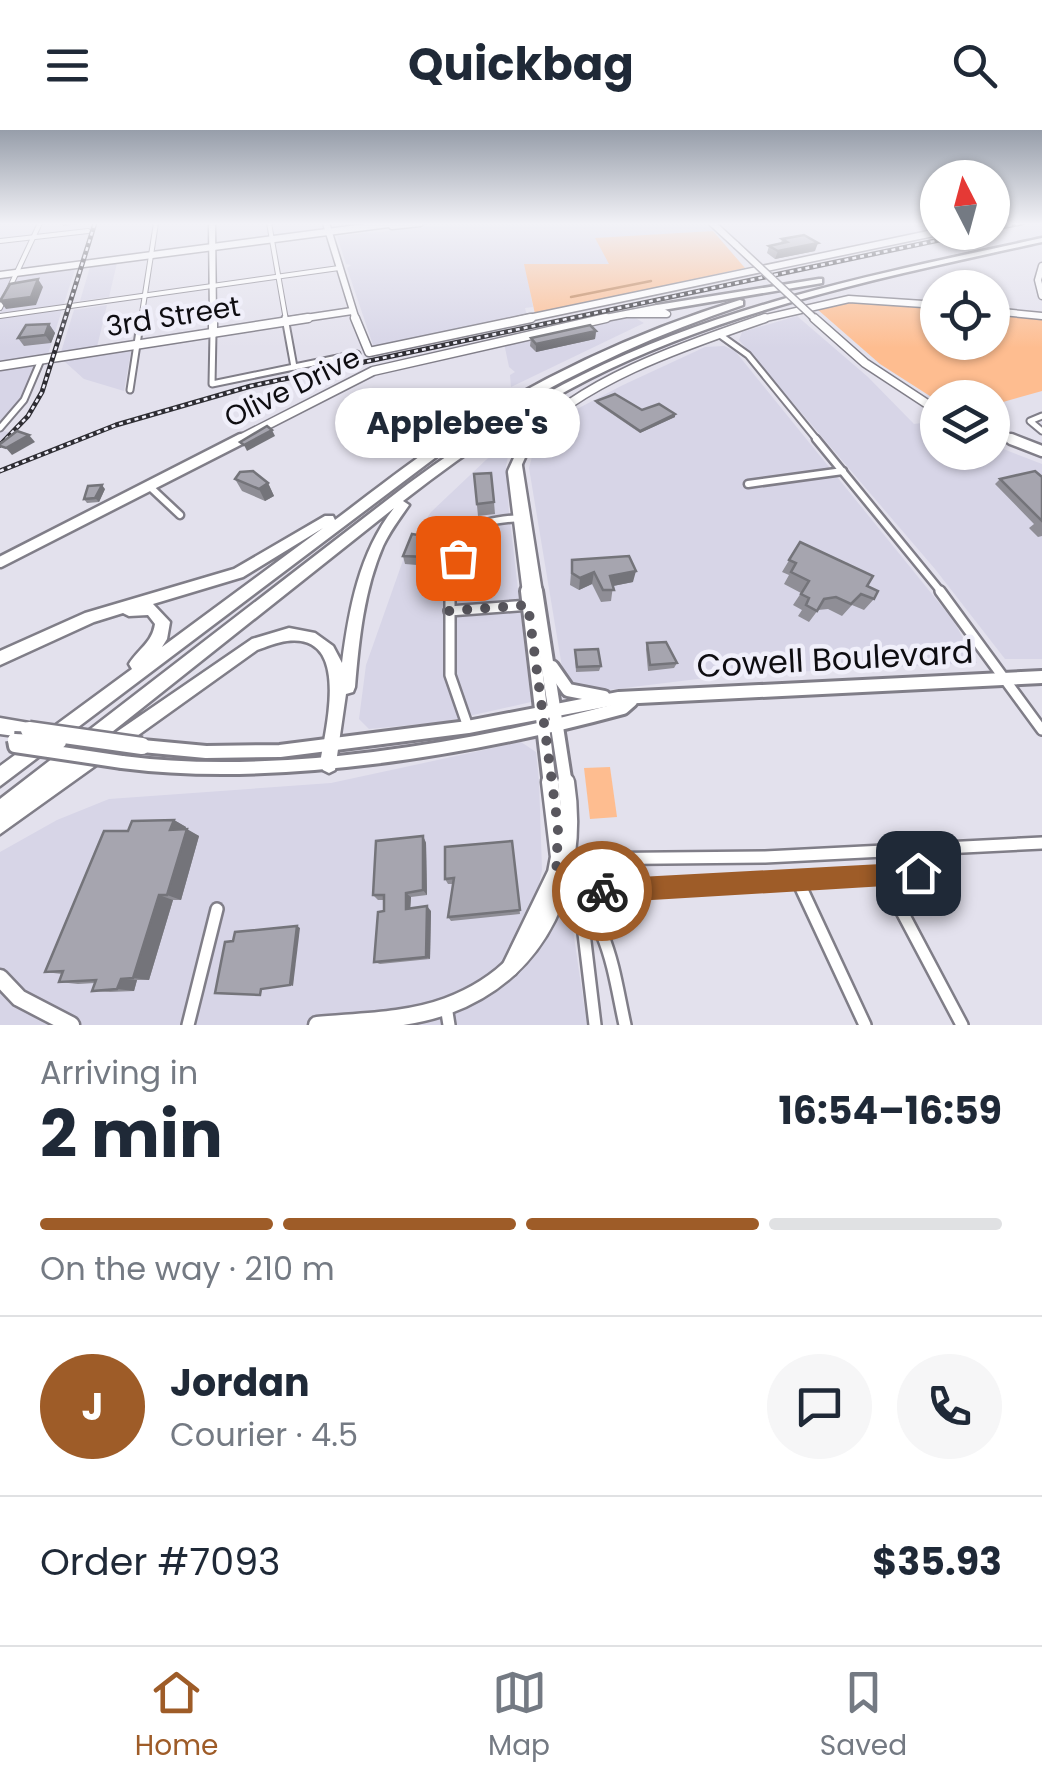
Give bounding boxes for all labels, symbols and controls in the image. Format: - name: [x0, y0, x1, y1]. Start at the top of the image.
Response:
- text: Quickbag: [408, 33, 634, 96]
- icon: menu: [40, 38, 95, 93]
- icon: search: [947, 38, 1002, 93]
- north arrow: [920, 160, 1010, 250]
- map controls: [920, 160, 1010, 470]
- button: locate: [920, 270, 1010, 360]
- street label: 3rd Street: [103, 287, 243, 346]
- street label: Olive Drive: [218, 338, 367, 437]
- button: layers: [920, 380, 1010, 470]
- callout: Applebee's: [336, 388, 580, 458]
- text: Applebee's: [366, 400, 549, 445]
- pin: [416, 516, 501, 601]
- icon: bag: [431, 531, 486, 586]
- street label: Cowell Boulevard: [695, 629, 974, 688]
- pin: [876, 831, 961, 916]
- courier: [552, 841, 652, 941]
- icon: home: [891, 846, 946, 901]
- icon: bike: [575, 864, 630, 919]
- text: Arriving in: [40, 1050, 198, 1095]
- text: 16:54–16:59: [779, 1084, 1002, 1137]
- text: 2 min: [40, 1089, 223, 1180]
- text: On the way · 210 m: [40, 1246, 335, 1291]
- button: chat: [767, 1354, 872, 1459]
- button: phone: [897, 1354, 1002, 1459]
- text: Jordan: [170, 1356, 310, 1409]
- text: J: [82, 1380, 103, 1433]
- text: Courier · 4.5: [170, 1412, 358, 1457]
- text: Order #7093: [40, 1535, 280, 1588]
- text: $35.93: [872, 1535, 1002, 1588]
- tab: Home: [135, 1665, 218, 1767]
- tab: Map: [488, 1665, 550, 1767]
- tab: Saved: [820, 1665, 907, 1767]

